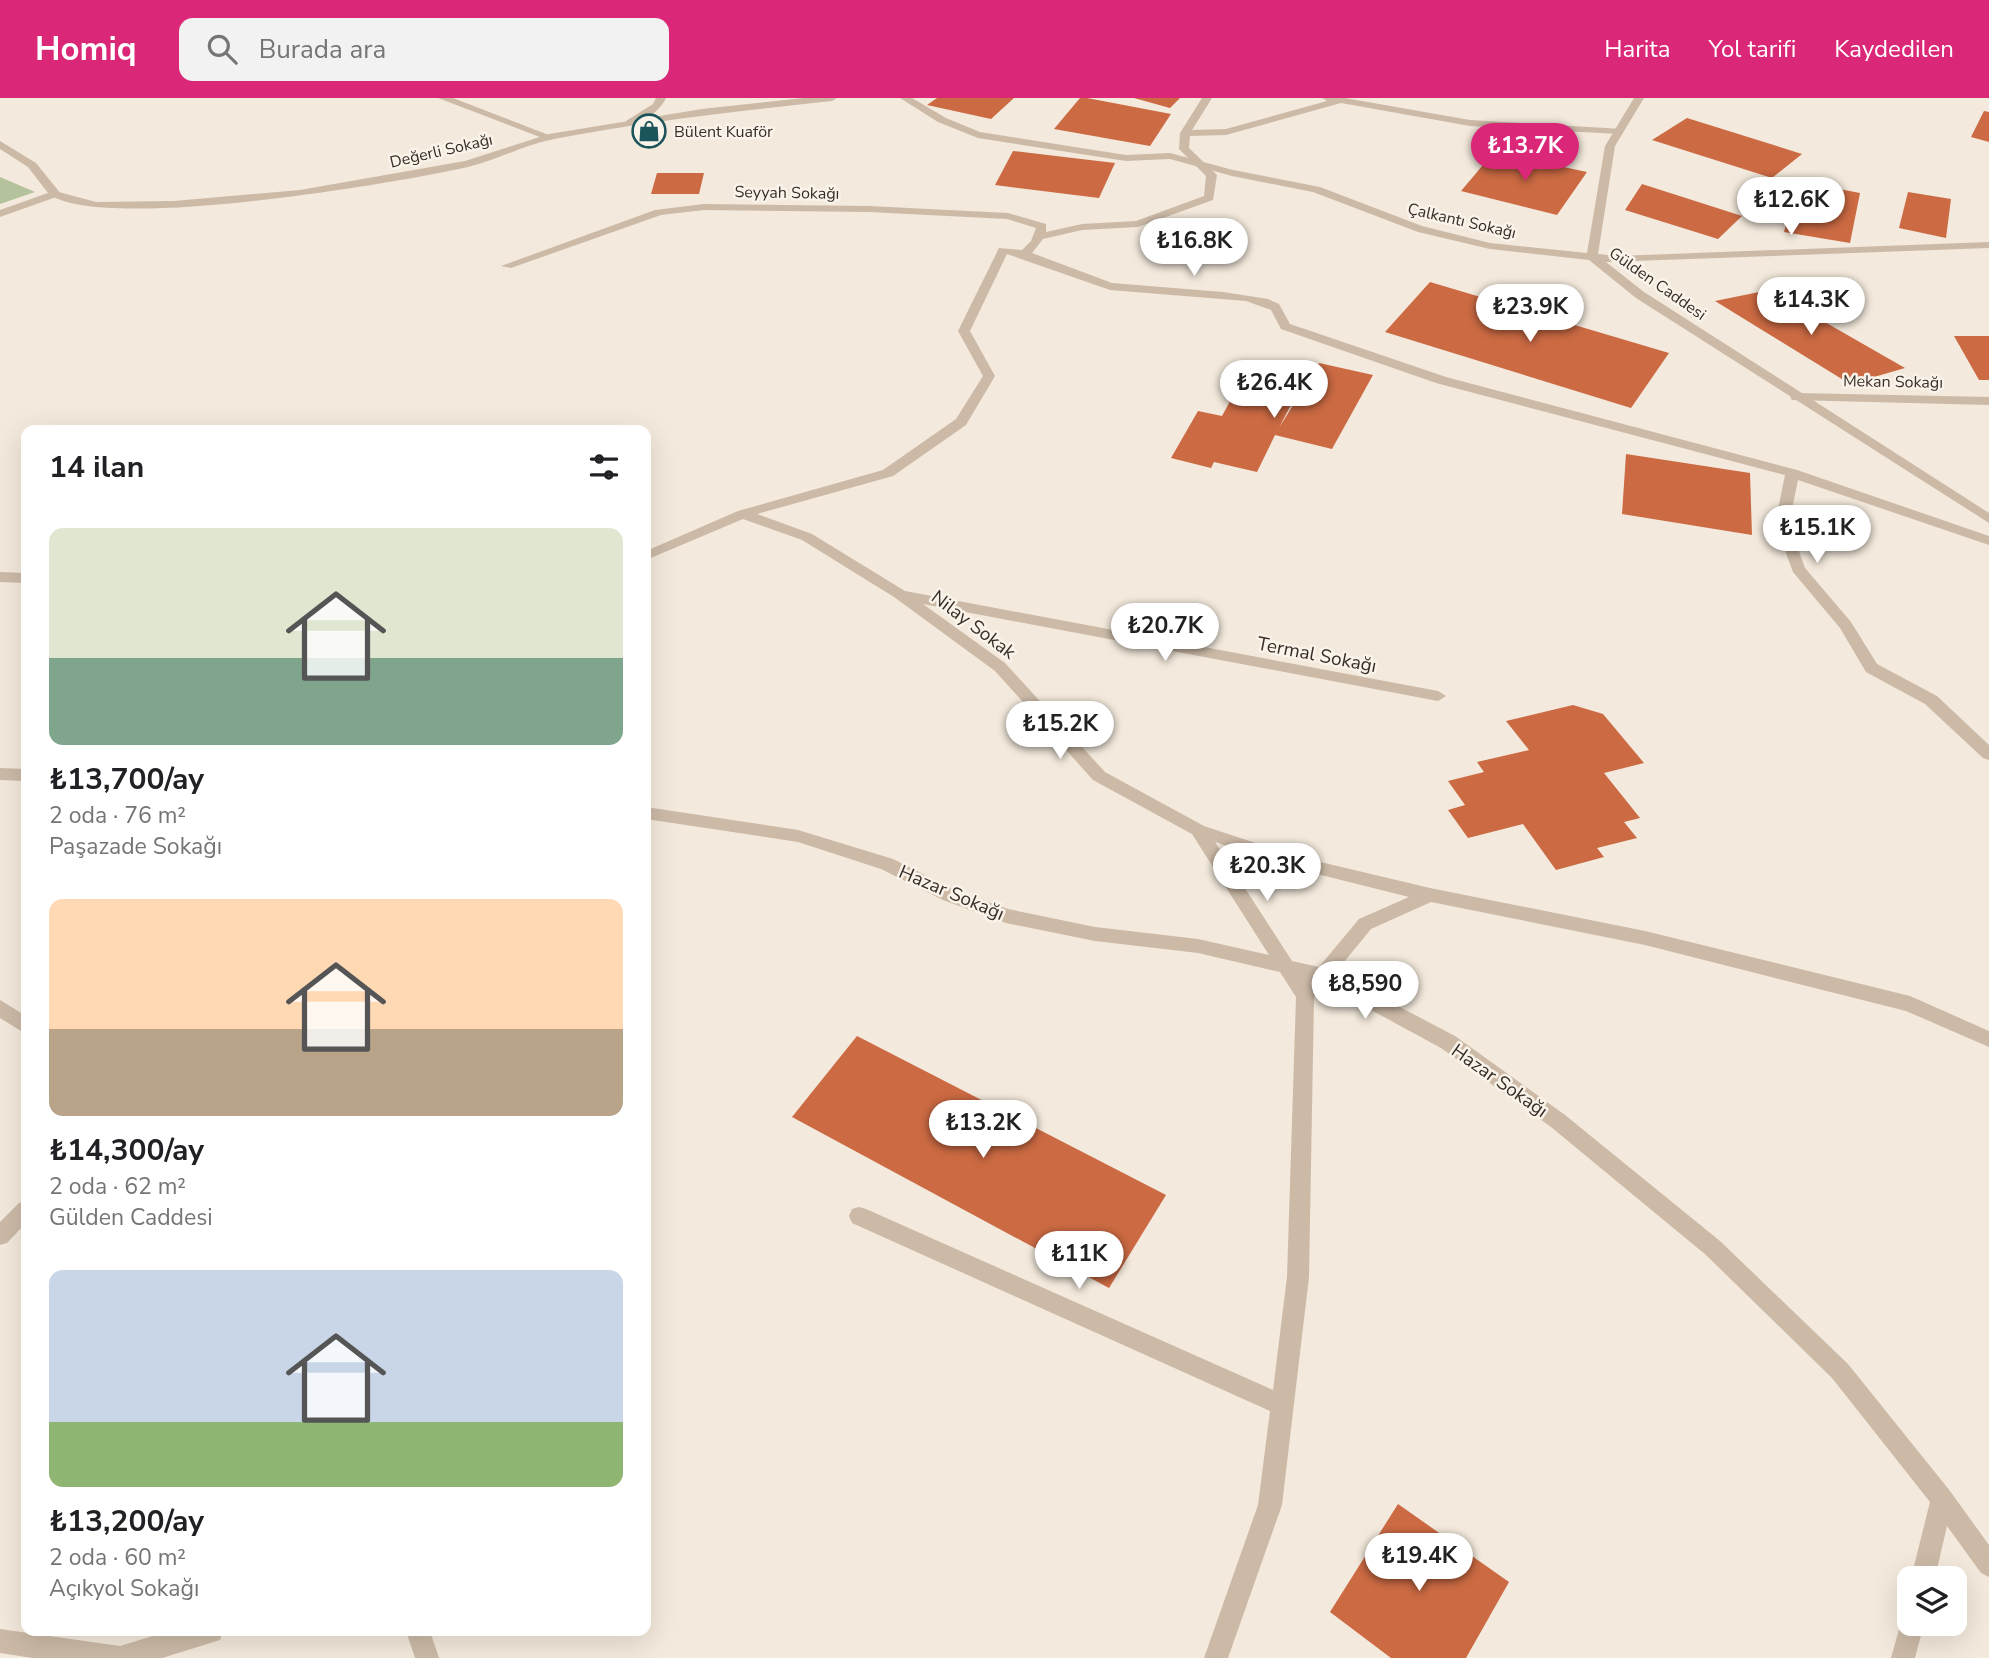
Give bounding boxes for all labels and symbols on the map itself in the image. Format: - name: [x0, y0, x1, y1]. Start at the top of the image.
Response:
- shop icon: Bülent Kuaför: [630, 112, 668, 150]
- place label: Bülent Kuaför: [674, 121, 773, 143]
- pin: ₺13.7K: [1468, 123, 1582, 183]
- street label: Değerli Sokağı: [388, 128, 495, 173]
- pin: ₺12.6K: [1734, 178, 1848, 237]
- street label: Seyyah Sokağı: [734, 181, 840, 205]
- street label: Çalkantı Sokağı: [1405, 198, 1518, 244]
- pin: ₺16.8K: [1137, 218, 1251, 278]
- street label: Gülden Caddesi: [1604, 242, 1710, 325]
- pin: ₺14.3K: [1754, 278, 1868, 337]
- pin: ₺23.9K: [1473, 285, 1587, 344]
- pin: ₺26.4K: [1217, 360, 1331, 420]
- street label: Mekan Sokağı: [1843, 370, 1943, 394]
- pin: ₺15.1K: [1760, 505, 1874, 565]
- street label: Nilay Sokak: [926, 584, 1022, 666]
- pin: ₺20.7K: [1108, 603, 1222, 663]
- street label: Termal Sokağı: [1255, 631, 1379, 679]
- pin: ₺15.2K: [1003, 702, 1117, 761]
- pin: ₺20.3K: [1210, 844, 1324, 903]
- street label: Hazar Sokağı: [895, 859, 1008, 927]
- pin: ₺8,590: [1308, 962, 1422, 1021]
- street label: Hazar Sokağı: [1446, 1038, 1553, 1124]
- pin: ₺13.2K: [926, 1100, 1040, 1160]
- pin: ₺11K: [1038, 1232, 1120, 1291]
- pin: ₺19.4K: [1362, 1534, 1476, 1593]

